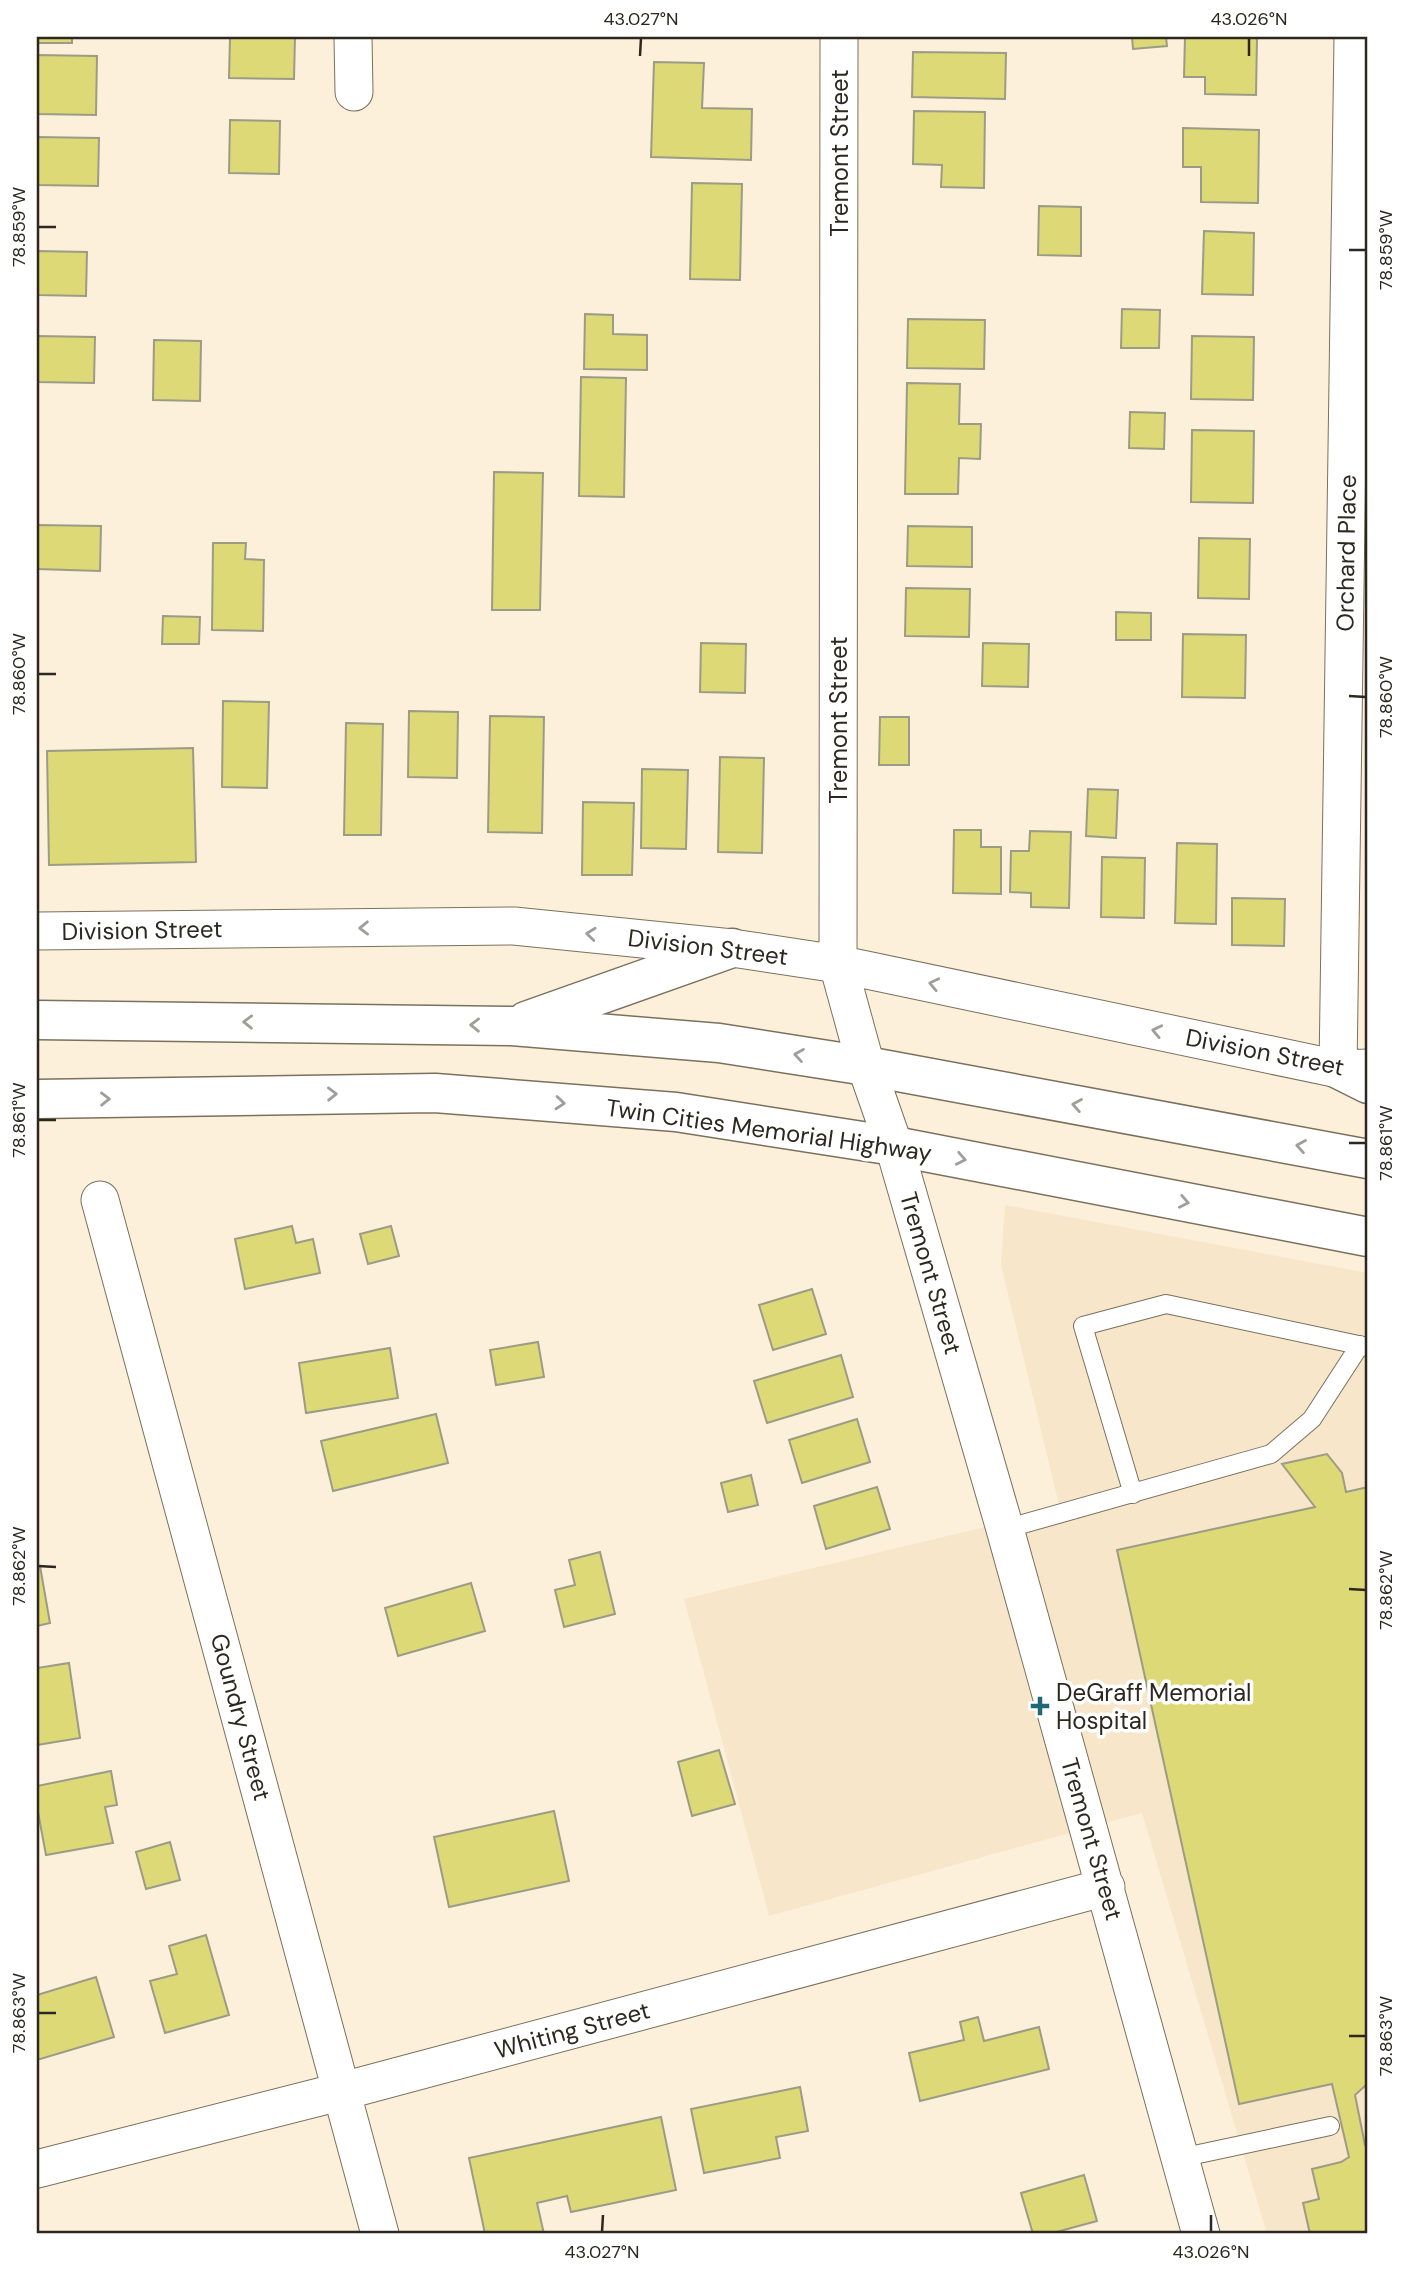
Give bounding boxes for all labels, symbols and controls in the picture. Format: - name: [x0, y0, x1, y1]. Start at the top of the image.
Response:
- text: 43.027°N: [604, 7, 678, 31]
- text: 43.026°N: [1211, 7, 1287, 31]
- street label: Tremont Street: [824, 69, 855, 237]
- text: 78.859°W: [7, 187, 31, 267]
- text: 78.859°W: [1374, 210, 1398, 290]
- street label: Orchard Place: [1329, 474, 1363, 632]
- text: 78.860°W: [7, 633, 31, 715]
- street label: Tremont Street: [823, 636, 854, 804]
- text: 78.860°W: [1374, 656, 1398, 738]
- street label: Division Street: [61, 913, 223, 947]
- one-way arrow: [358, 920, 369, 935]
- street label: Division Street: [626, 922, 790, 972]
- one-way arrow: [585, 927, 596, 942]
- one-way arrow: [928, 978, 940, 993]
- one-way arrow: [242, 1014, 252, 1030]
- one-way arrow: [469, 1017, 480, 1033]
- street label: Division Street: [1183, 1021, 1347, 1083]
- one-way arrow: [1151, 1025, 1163, 1039]
- one-way arrow: [793, 1048, 805, 1063]
- text: 78.861°W: [7, 1082, 31, 1158]
- one-way arrow: [327, 1087, 338, 1102]
- one-way arrow: [100, 1091, 111, 1106]
- street label: Twin Cities Memorial Highway: [604, 1092, 934, 1168]
- one-way arrow: [554, 1095, 565, 1110]
- one-way arrow: [1071, 1098, 1083, 1113]
- text: 78.861°W: [1374, 1105, 1398, 1181]
- one-way arrow: [1295, 1139, 1307, 1154]
- one-way arrow: [955, 1150, 967, 1165]
- street label: Tremont Street: [893, 1188, 969, 1358]
- one-way arrow: [1178, 1194, 1190, 1209]
- text: 78.862°W: [7, 1526, 31, 1606]
- text: 78.862°W: [1374, 1550, 1398, 1630]
- street label: Goundry Street: [204, 1630, 278, 1804]
- place label: DeGraff Memorial Hospital: [1056, 1677, 1251, 1736]
- marker: DeGraff Memorial Hospital: [1030, 1696, 1050, 1716]
- street label: Tremont Street: [1054, 1754, 1130, 1924]
- text: 78.863°W: [7, 1973, 31, 2053]
- street label: Whiting Street: [491, 1994, 653, 2066]
- text: 78.863°W: [1374, 1996, 1398, 2076]
- text: 43.027°N: [565, 2240, 639, 2264]
- text: 43.026°N: [1173, 2240, 1249, 2264]

